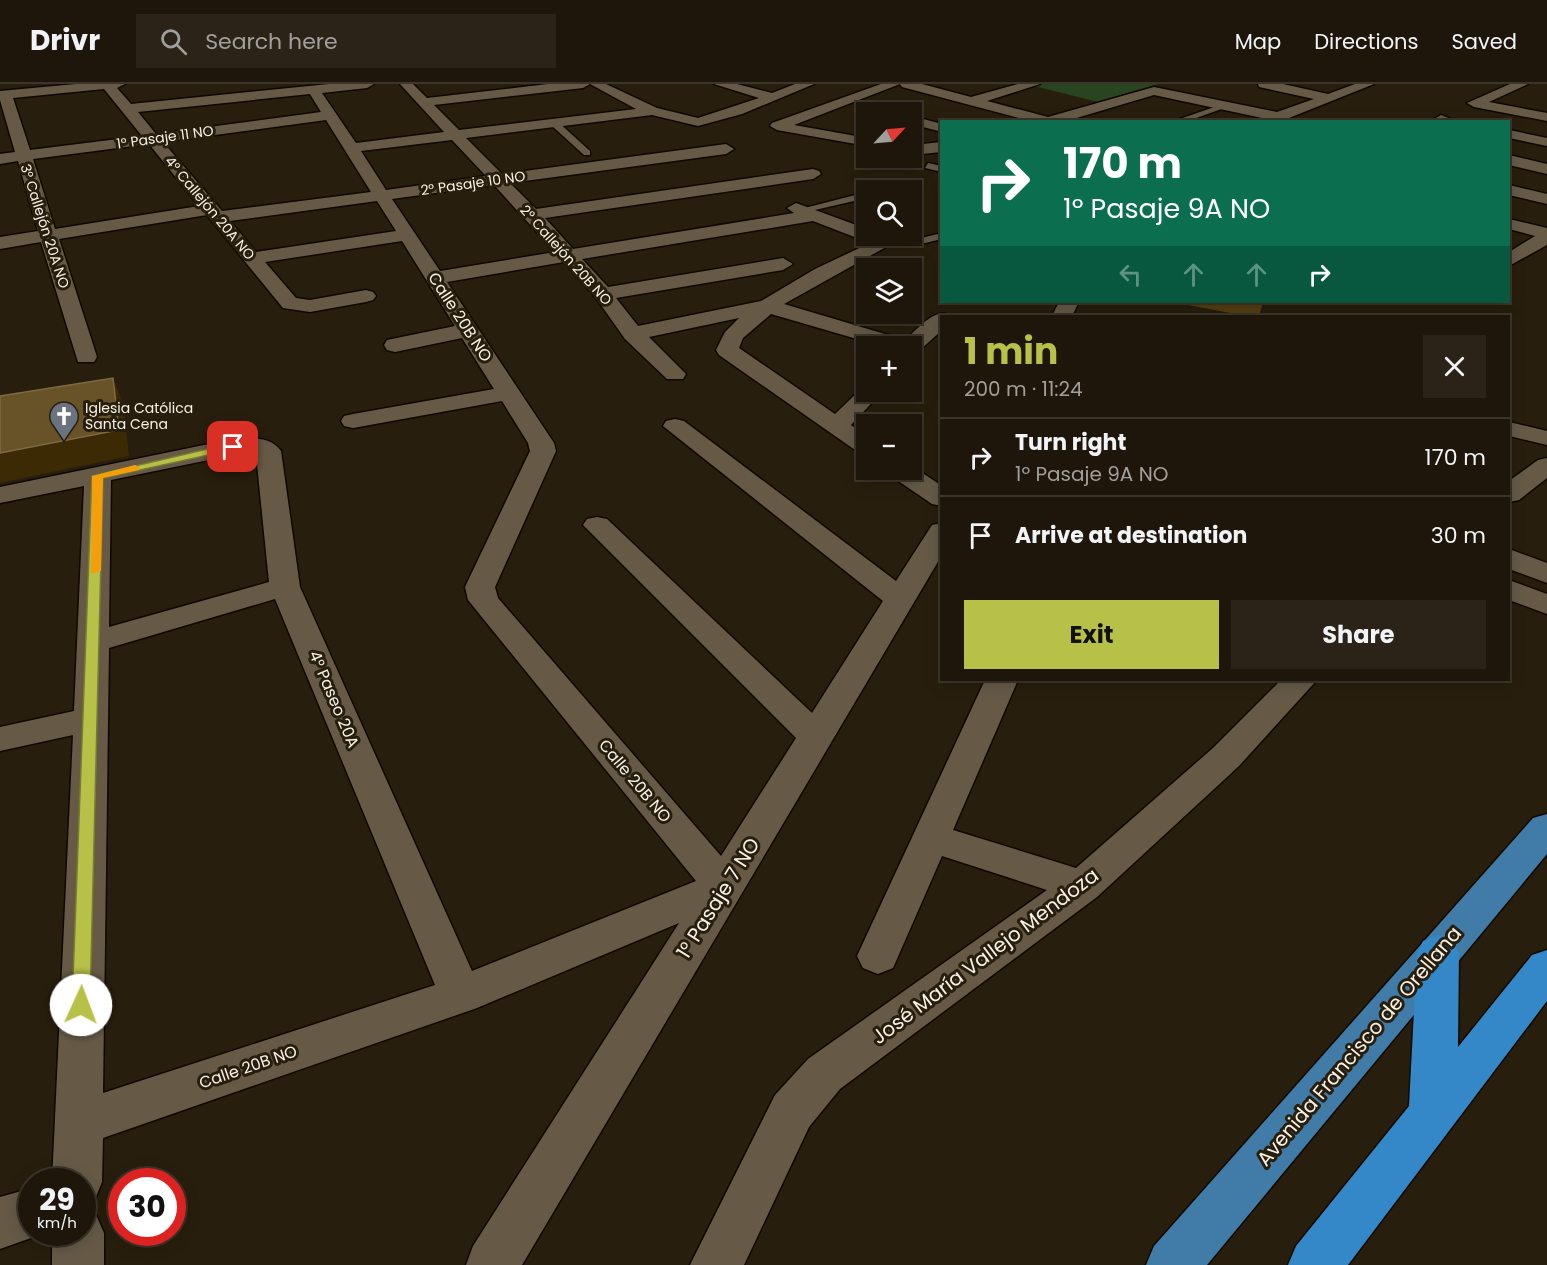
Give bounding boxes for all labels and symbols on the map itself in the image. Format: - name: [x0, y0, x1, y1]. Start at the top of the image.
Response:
- north arrow: [856, 102, 922, 168]
- street label: 1° Pasaje 11 NO: [115, 120, 215, 154]
- street label: 4° Callejón 20A NO: [161, 152, 259, 264]
- street label: 3° Callejón 20A NO: [15, 161, 75, 291]
- street label: 2° Pasaje 10 NO: [419, 166, 527, 200]
- street label: 2° Callejón 20B NO: [516, 201, 616, 309]
- street label: Calle 20B NO: [422, 268, 498, 366]
- place label: Iglesia Católica Santa Cena: [85, 398, 193, 434]
- church icon: Iglesia Católica Santa Cena: [48, 400, 80, 442]
- pin: [207, 421, 258, 472]
- street label: 4° Paseo 20A: [303, 647, 365, 751]
- street label: Calle 20B NO: [593, 734, 677, 828]
- street label: 1° Pasaje 7 NO: [670, 832, 766, 964]
- street label: José María Vallejo Mendoza: [866, 861, 1104, 1051]
- street label: Avenida Francisco de Orellana: [1250, 920, 1468, 1172]
- position arrow: [49, 973, 113, 1037]
- street label: Calle 20B NO: [196, 1039, 300, 1095]
- speed limit sign: 30: [108, 1168, 186, 1246]

